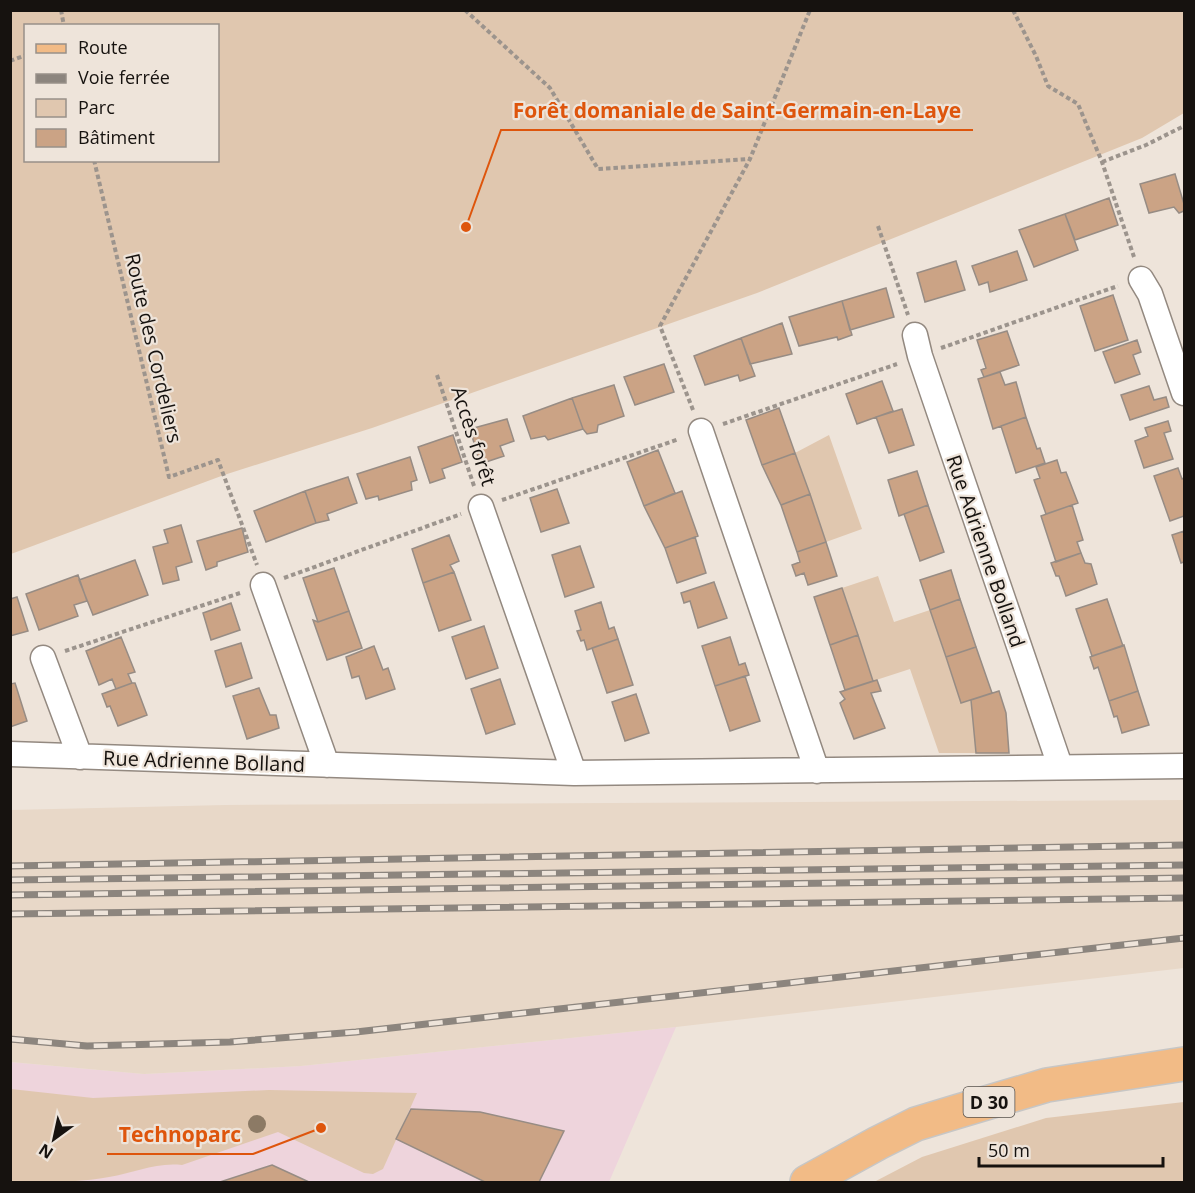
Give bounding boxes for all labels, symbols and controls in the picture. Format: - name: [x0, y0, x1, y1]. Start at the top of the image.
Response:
- legend: [24, 24, 219, 162]
- text: Route: [78, 35, 128, 59]
- text: Voie ferrée: [78, 65, 170, 89]
- callout: Forêt domaniale de Saint-Germain-en-Laye: [501, 91, 973, 130]
- text: Parc: [78, 95, 115, 119]
- text: Forêt domaniale de Saint-Germain-en-Laye: [513, 96, 961, 124]
- text: Bâtiment: [78, 125, 155, 149]
- street label: Route des Cordeliers: [119, 251, 189, 445]
- street label: Accès forêt: [445, 383, 503, 489]
- street label: Rue Adrienne Bolland: [940, 451, 1032, 651]
- street label: Rue Adrienne Bolland: [103, 744, 305, 778]
- road number: D 30: [964, 1087, 1014, 1117]
- north arrow: [24, 1109, 84, 1169]
- callout: Technoparc: [107, 1115, 253, 1154]
- text: Technoparc: [119, 1120, 241, 1148]
- scale bar: [979, 1130, 1164, 1168]
- text: 50 m: [988, 1138, 1030, 1162]
- text: N: [34, 1139, 57, 1164]

